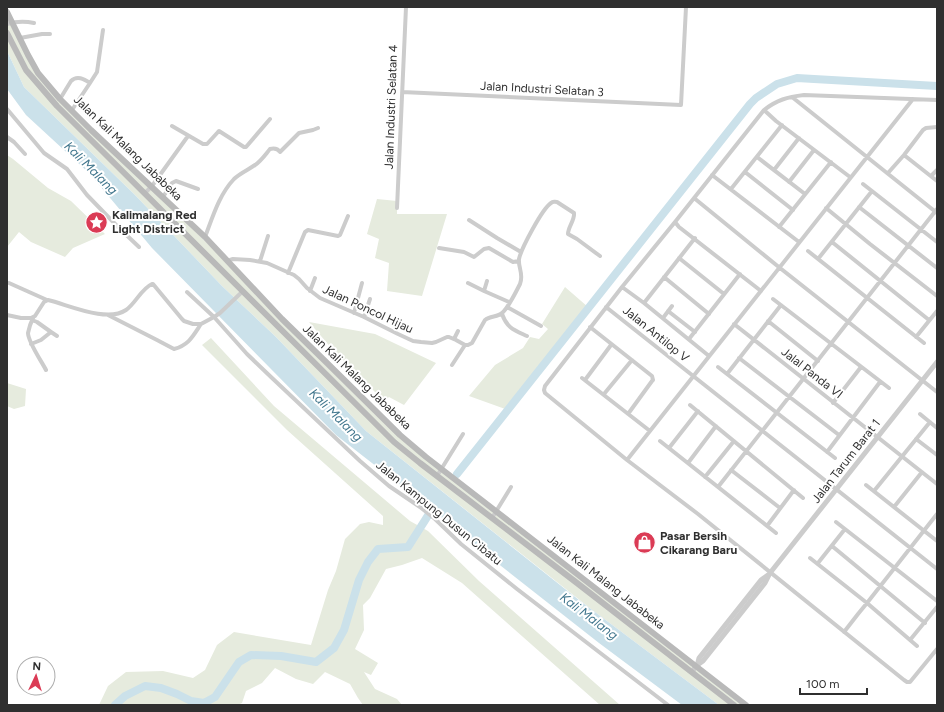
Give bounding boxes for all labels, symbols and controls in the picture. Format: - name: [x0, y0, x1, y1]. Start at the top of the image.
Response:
- street label: Jalan Industri Selatan 4: [382, 44, 400, 170]
- street label: Jalan Industri Selatan 3: [480, 79, 604, 99]
- street label: Jalan Kali Malang Jababeka: [71, 92, 185, 204]
- water label: Kali Malang: [61, 138, 121, 198]
- place label: Kalimalang Red Light District: [112, 208, 197, 236]
- place icon: Kalimalang Red Light District: [83, 209, 109, 235]
- street label: Jalan Poncol Hijau: [321, 282, 415, 336]
- street label: Jalan Antilop V: [620, 303, 692, 365]
- street label: Jalan Kali Malang Jababeka: [300, 321, 414, 433]
- street label: Jalal Panda VI: [779, 345, 845, 401]
- water label: Kali Malang: [306, 385, 366, 445]
- street label: Jalan Tarum Barat 1: [809, 416, 883, 506]
- street label: Jalan Kampung Dusun Cibatu: [373, 458, 505, 568]
- place label: Pasar Bersih Cikarang Baru: [660, 529, 738, 557]
- shop icon: Pasar Bersih Cikarang Baru: [632, 530, 658, 556]
- street label: Jalan Kali Malang Jababeka: [544, 532, 668, 632]
- water label: Kali Malang: [557, 589, 621, 643]
- north arrow: [16, 656, 56, 696]
- text: N: [32, 660, 41, 673]
- scale bar: [800, 670, 867, 696]
- text: 100 m: [806, 677, 840, 691]

